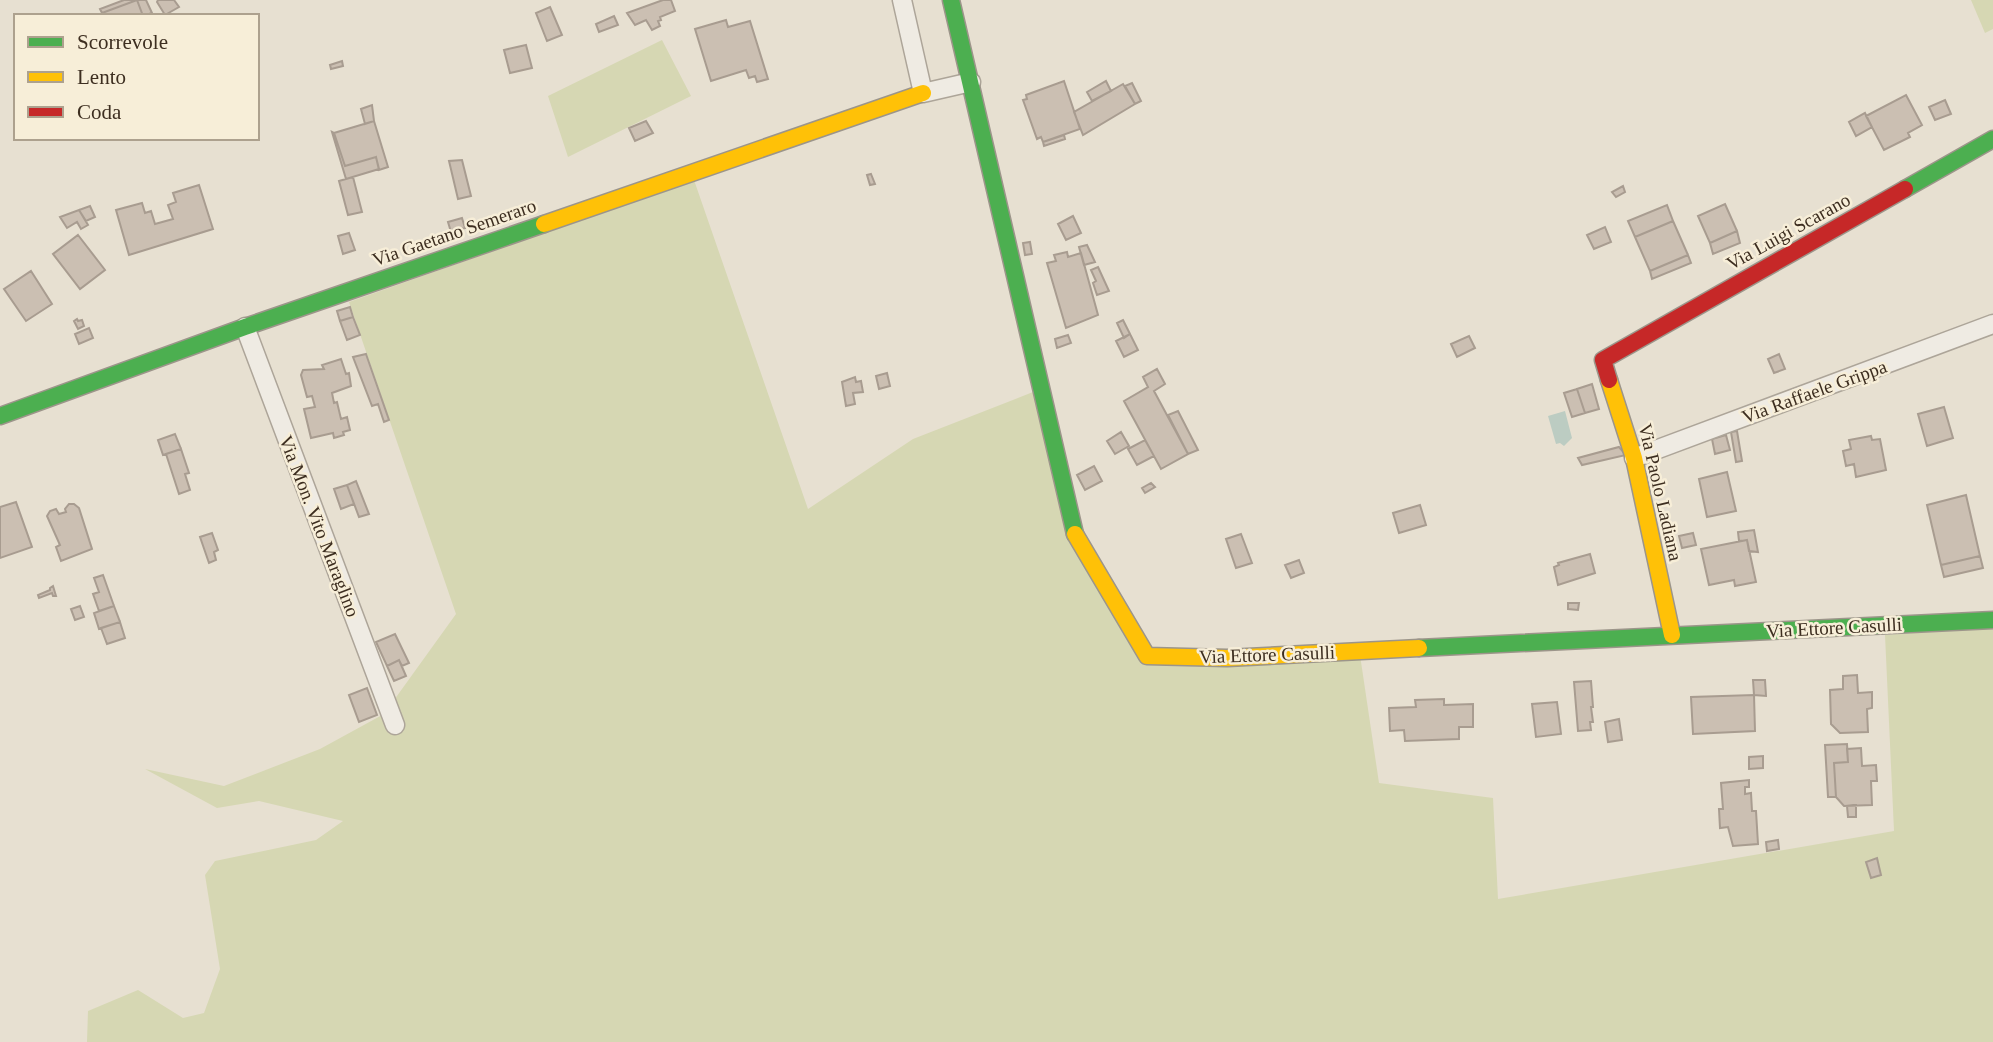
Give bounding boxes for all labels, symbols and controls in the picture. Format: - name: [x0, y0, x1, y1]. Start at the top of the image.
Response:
- legend: [14, 14, 259, 140]
- text: Scorrevole: [77, 30, 168, 54]
- text: Lento: [77, 65, 126, 89]
- text: Coda: [77, 100, 122, 124]
- street label: Via Luigi Scarano: [1723, 189, 1854, 274]
- street label: Via Gaetano Semeraro: [369, 195, 539, 270]
- street label: Via Raffaele Grippa: [1739, 355, 1890, 427]
- street label: Via Paolo Ladiana: [1635, 421, 1687, 563]
- street label: Via Mon. Vito Maraglino: [275, 432, 364, 620]
- street label: Via Ettore Casulli: [1766, 613, 1903, 642]
- street label: Via Ettore Casulli: [1199, 642, 1335, 667]

